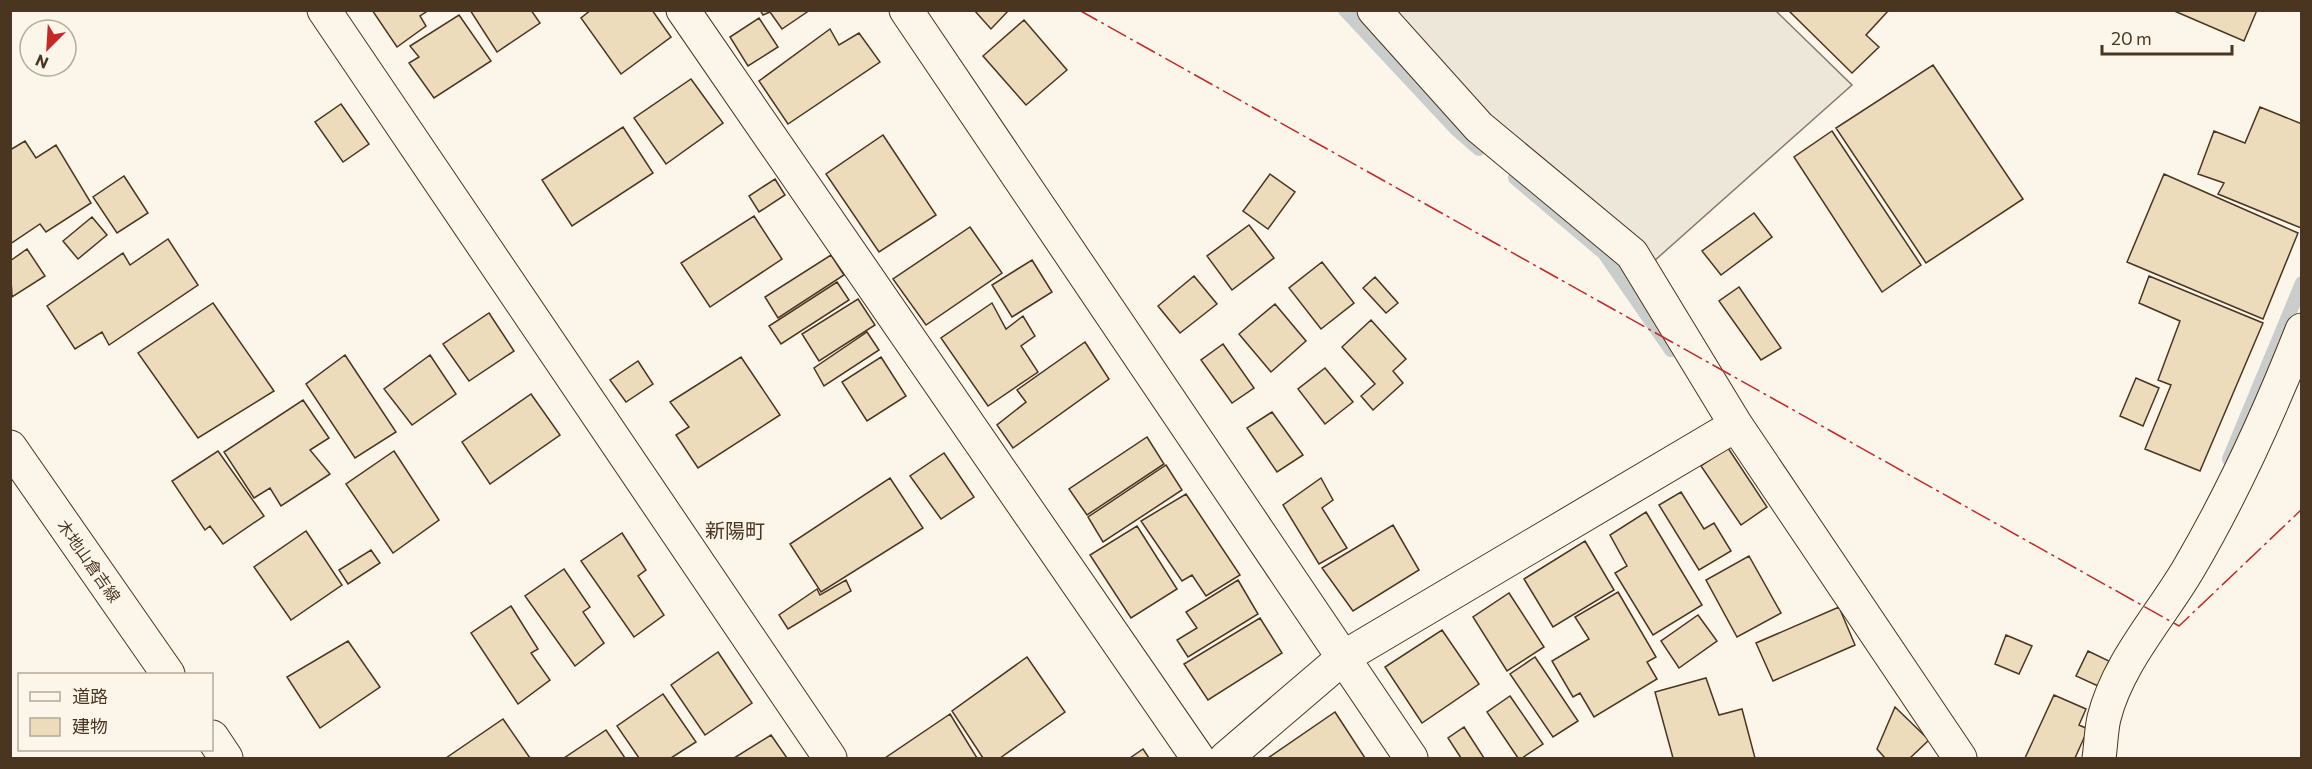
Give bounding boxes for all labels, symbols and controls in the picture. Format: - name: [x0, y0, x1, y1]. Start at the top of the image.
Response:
- north arrow: [18, 18, 78, 78]
- scale bar: [2102, 18, 2232, 56]
- text: 20 m: [2111, 27, 2152, 49]
- text: N: [32, 51, 51, 73]
- street label: 木地山倉吉線: [54, 516, 125, 605]
- district label: 新陽町: [705, 518, 765, 542]
- legend: [18, 673, 213, 751]
- text: 道路: [72, 685, 108, 707]
- text: 建物: [72, 715, 108, 737]

